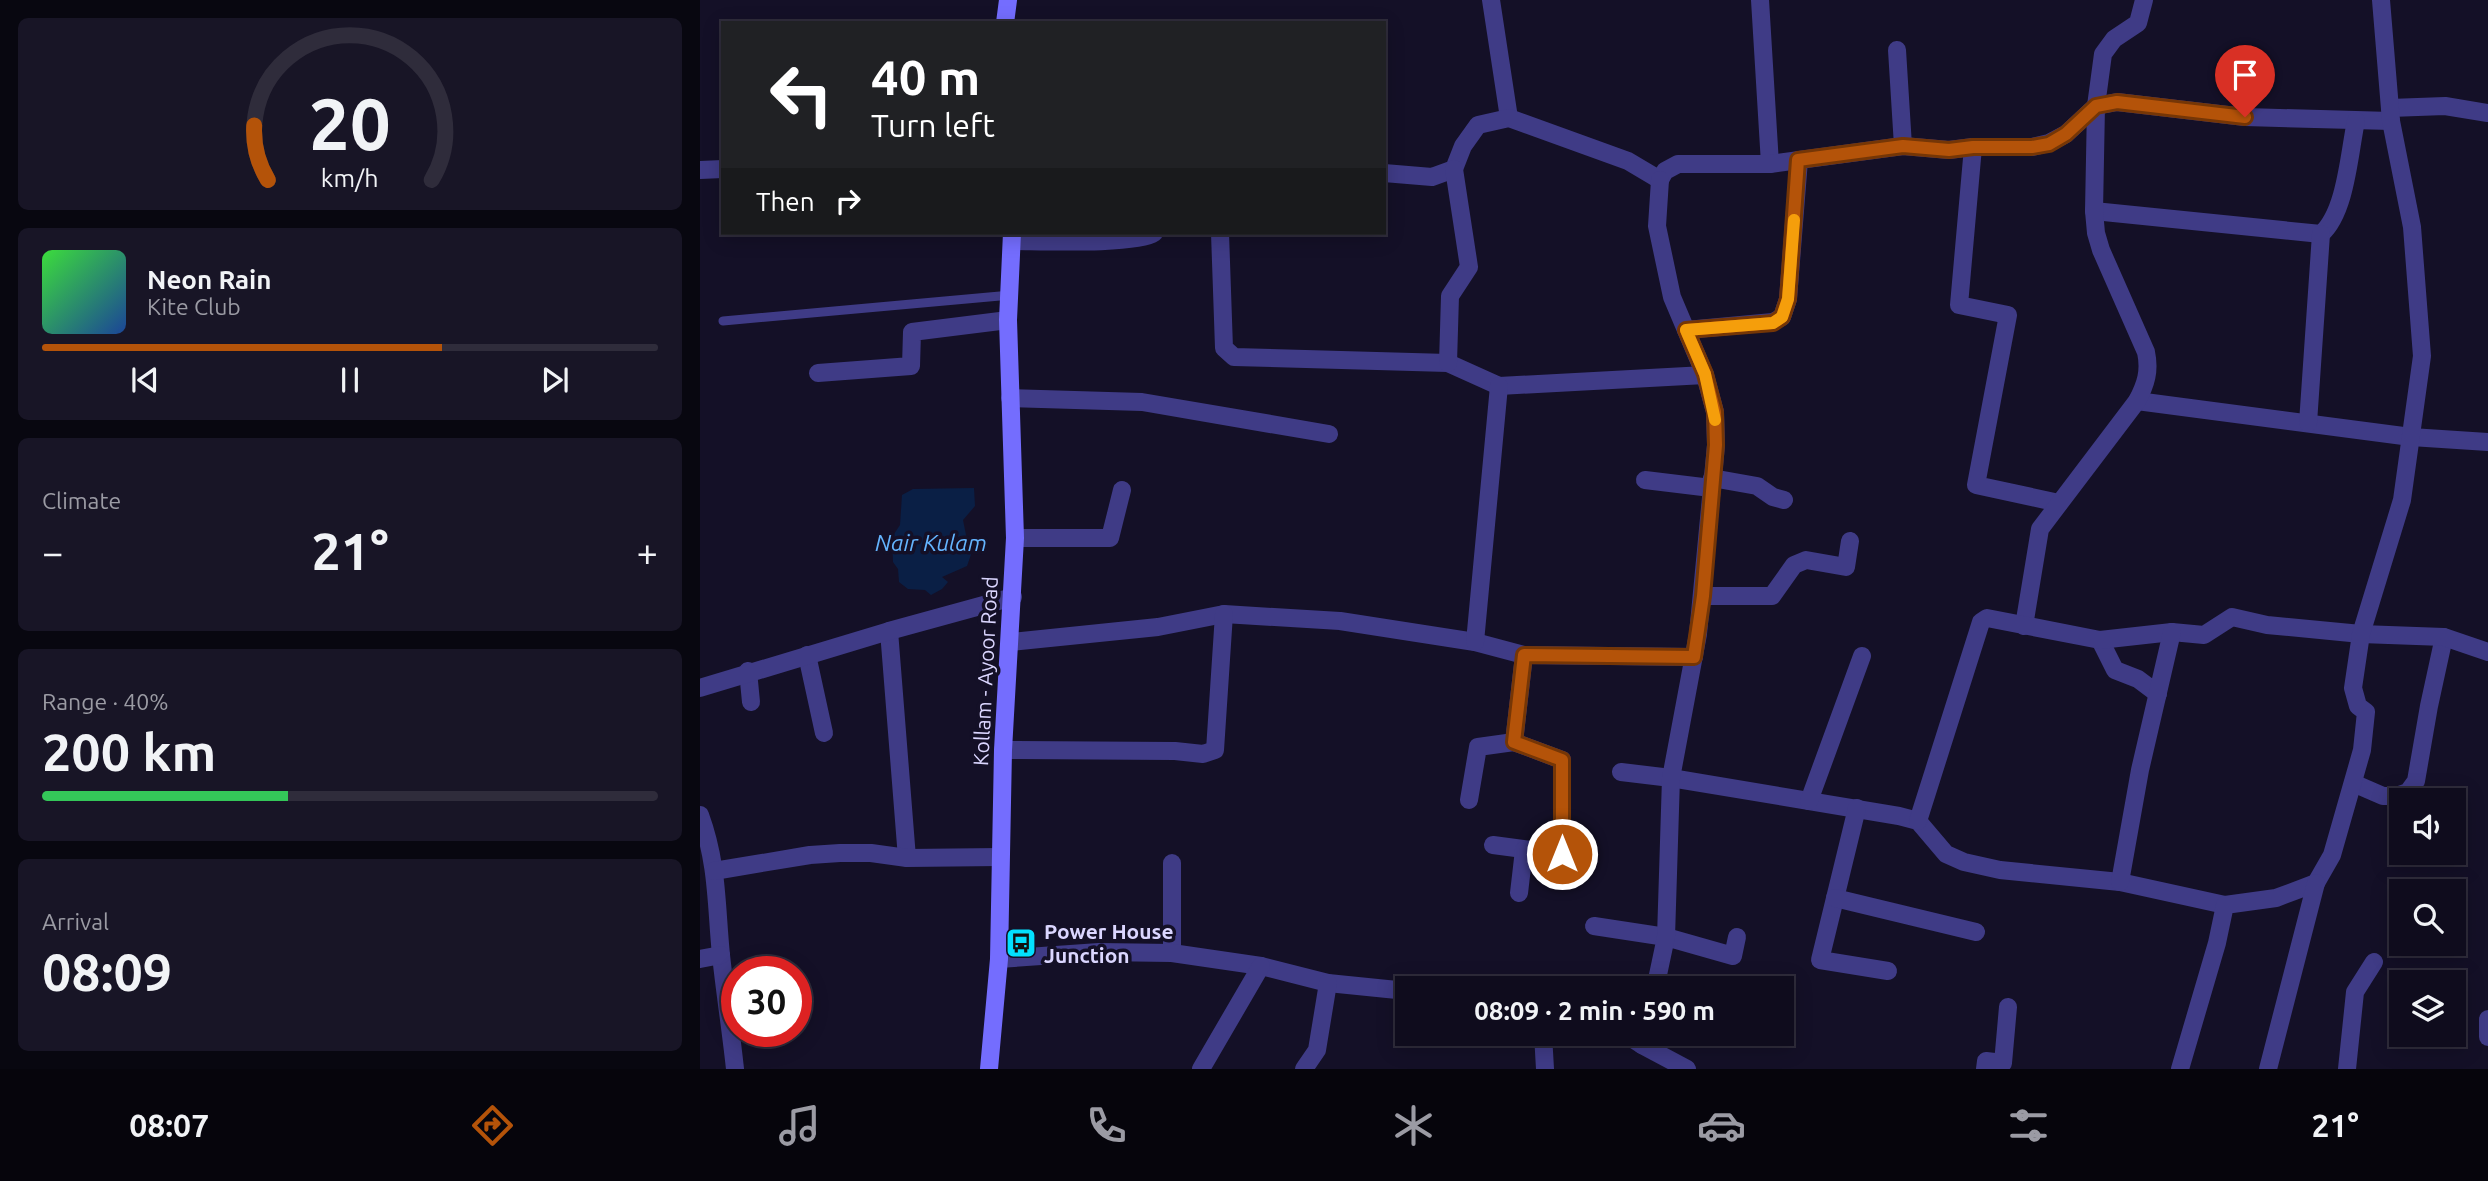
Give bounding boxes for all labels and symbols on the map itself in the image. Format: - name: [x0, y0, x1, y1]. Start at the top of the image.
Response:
- pin: [2215, 45, 2275, 117]
- water label: Nair Kulam: [875, 530, 987, 555]
- street label: Kollam - Ayoor Road: [968, 576, 1002, 766]
- position arrow: [1525, 817, 1599, 891]
- place label: Power House Junction: [1044, 919, 1174, 967]
- bus stop icon: Power House Junction: [1004, 926, 1038, 960]
- speed limit sign: 30: [721, 956, 812, 1047]

